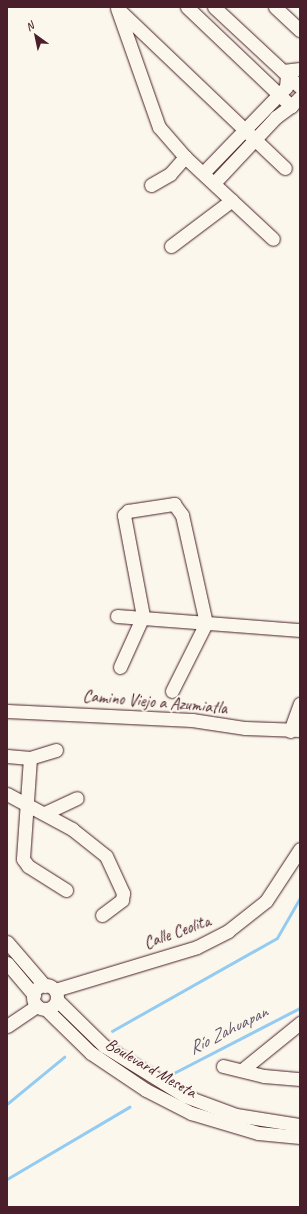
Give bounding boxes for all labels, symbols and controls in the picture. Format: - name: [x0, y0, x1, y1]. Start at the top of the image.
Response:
- north arrow: [16, 16, 56, 56]
- text: N: [23, 18, 36, 34]
- street label: Camino Viejo a Azumiatla: [82, 686, 228, 718]
- street label: Calle Ceolita: [141, 911, 213, 953]
- water label: Río Zahuapan: [185, 1001, 271, 1059]
- street label: Boulevard Meseta: [102, 1034, 200, 1102]

